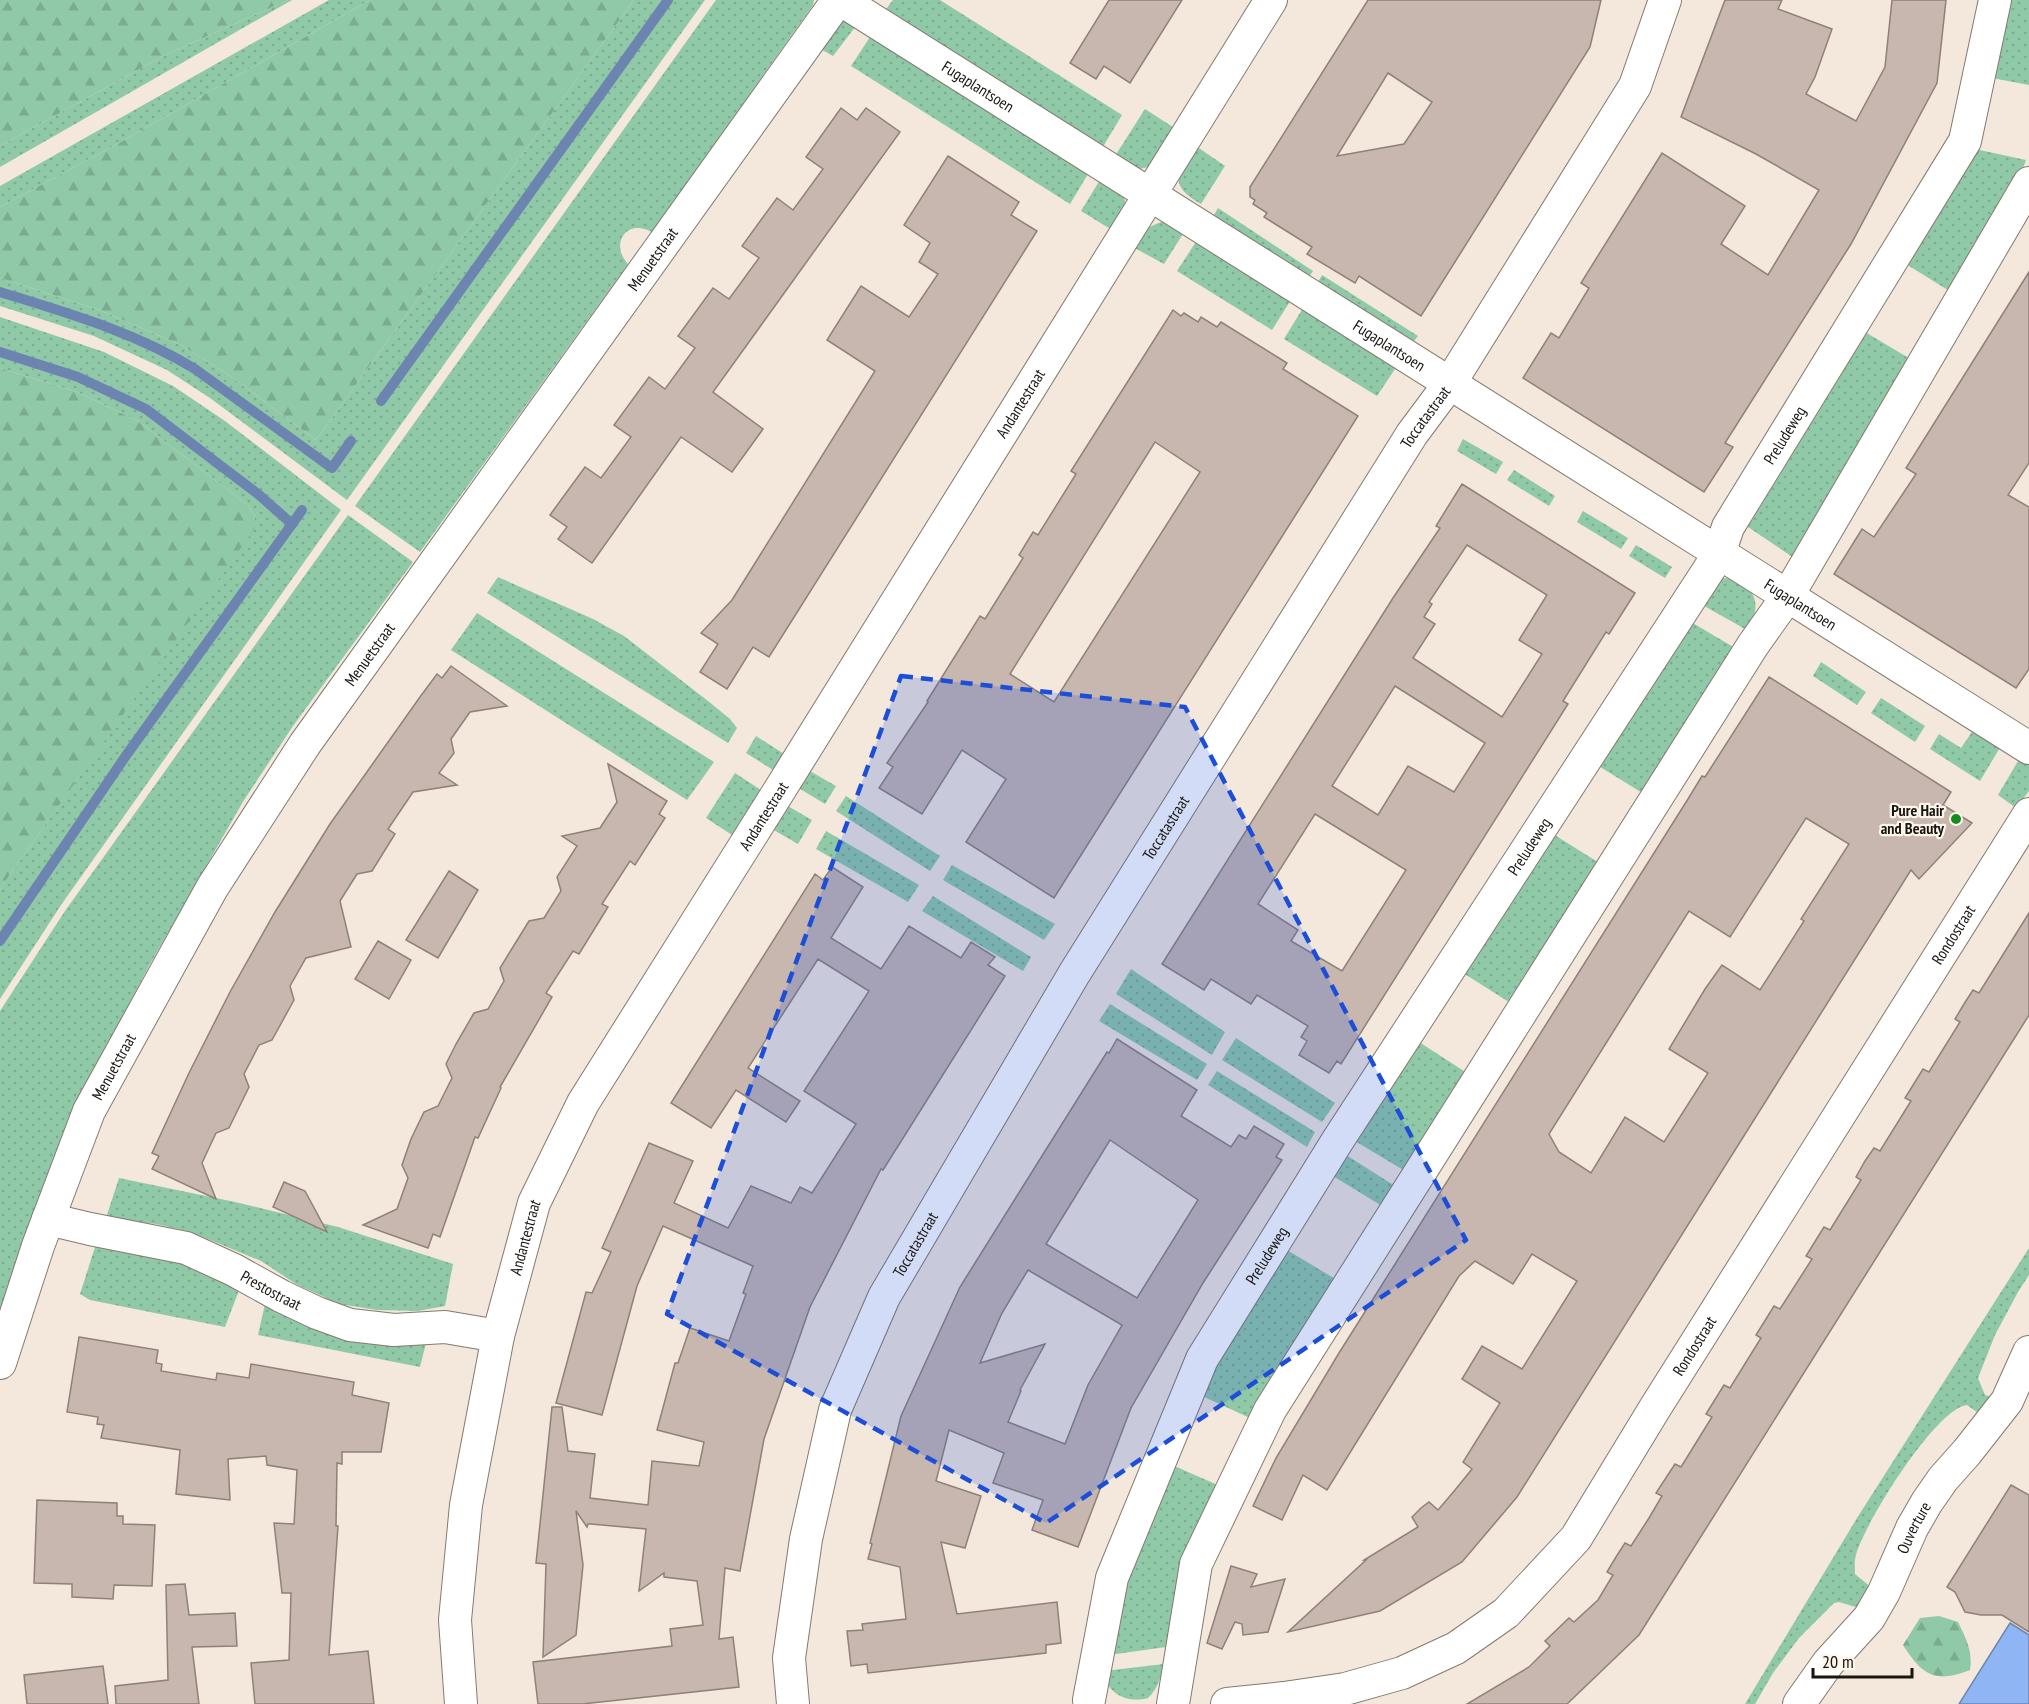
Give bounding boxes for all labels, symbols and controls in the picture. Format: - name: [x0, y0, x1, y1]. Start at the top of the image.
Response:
- street label: Fugaplantsoen: [938, 56, 1018, 116]
- street label: Menuetstraat: [623, 223, 682, 295]
- street label: Fugaplantsoen: [1350, 315, 1429, 375]
- street label: Andantestraat: [991, 365, 1049, 441]
- street label: Toccatastraat: [1396, 381, 1455, 452]
- street label: Preludeweg: [1759, 402, 1810, 468]
- street label: Fugaplantsoen: [1761, 574, 1840, 634]
- street label: Menuetstraat: [340, 618, 399, 690]
- street label: Andantestraat: [734, 777, 793, 854]
- street label: Toccatastraat: [1138, 791, 1193, 864]
- place label: Pure Hair and Beauty: [1881, 800, 1945, 838]
- marker: Pure Hair and Beauty: [1949, 812, 1963, 826]
- street label: Preludeweg: [1503, 814, 1555, 879]
- street label: Rondostraat: [1927, 901, 1980, 968]
- street label: Menuetstraat: [87, 1029, 140, 1104]
- street label: Andantestraat: [505, 1195, 545, 1277]
- street label: Toccatastraat: [888, 1208, 942, 1280]
- street label: Preludeweg: [1241, 1223, 1292, 1288]
- street label: Prestostraat: [237, 1266, 305, 1314]
- street label: Rondostraat: [1668, 1312, 1721, 1379]
- street label: Ouverture: [1892, 1498, 1935, 1557]
- scale bar: [1813, 1641, 1912, 1679]
- text: 20 m: [1822, 1650, 1854, 1673]

